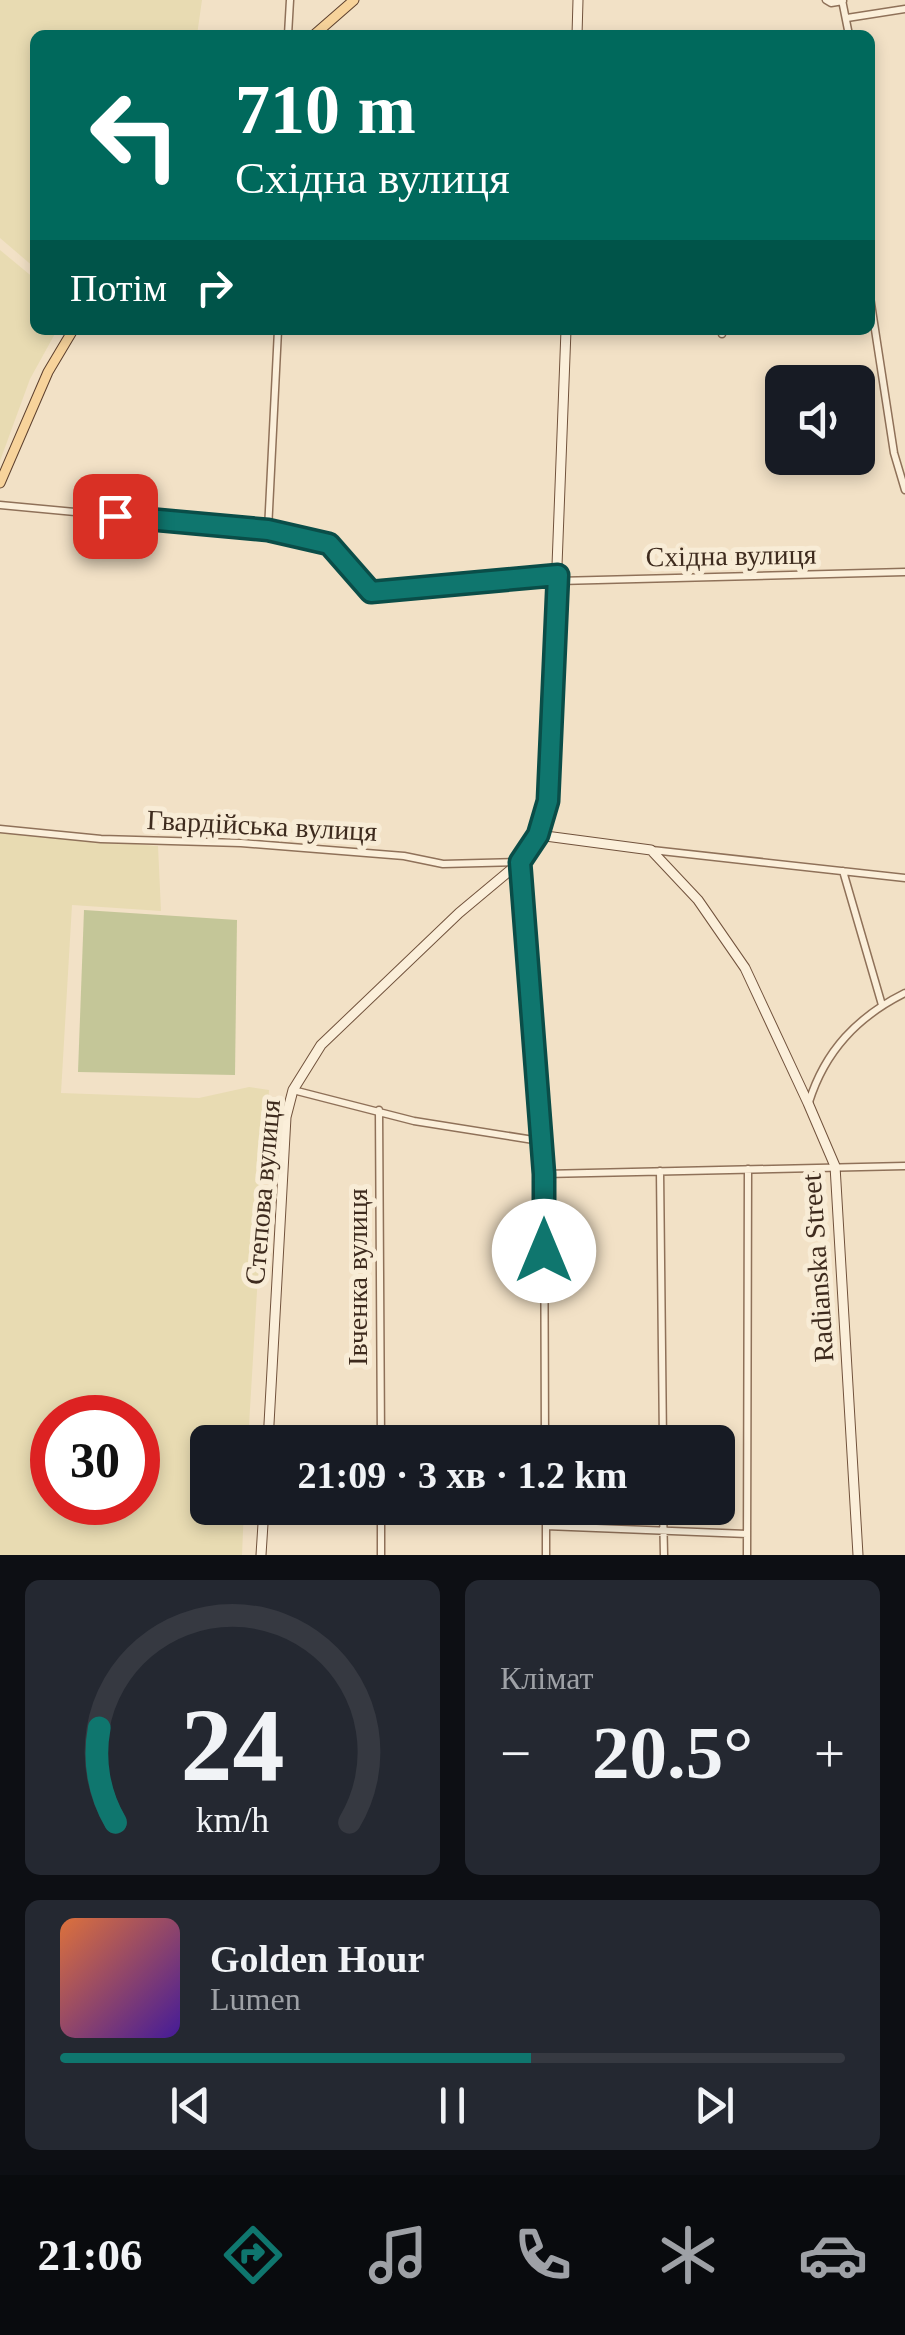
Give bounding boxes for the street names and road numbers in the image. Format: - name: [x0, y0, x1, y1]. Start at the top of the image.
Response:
- street label: Східна вулиця: [645, 539, 817, 572]
- street label: Гвардійська вулиця: [146, 804, 378, 847]
- street label: Степова вулиця: [239, 1098, 286, 1286]
- street label: Radianska Street: [795, 1172, 840, 1363]
- street label: Івченка вулиця: [342, 1188, 373, 1366]

